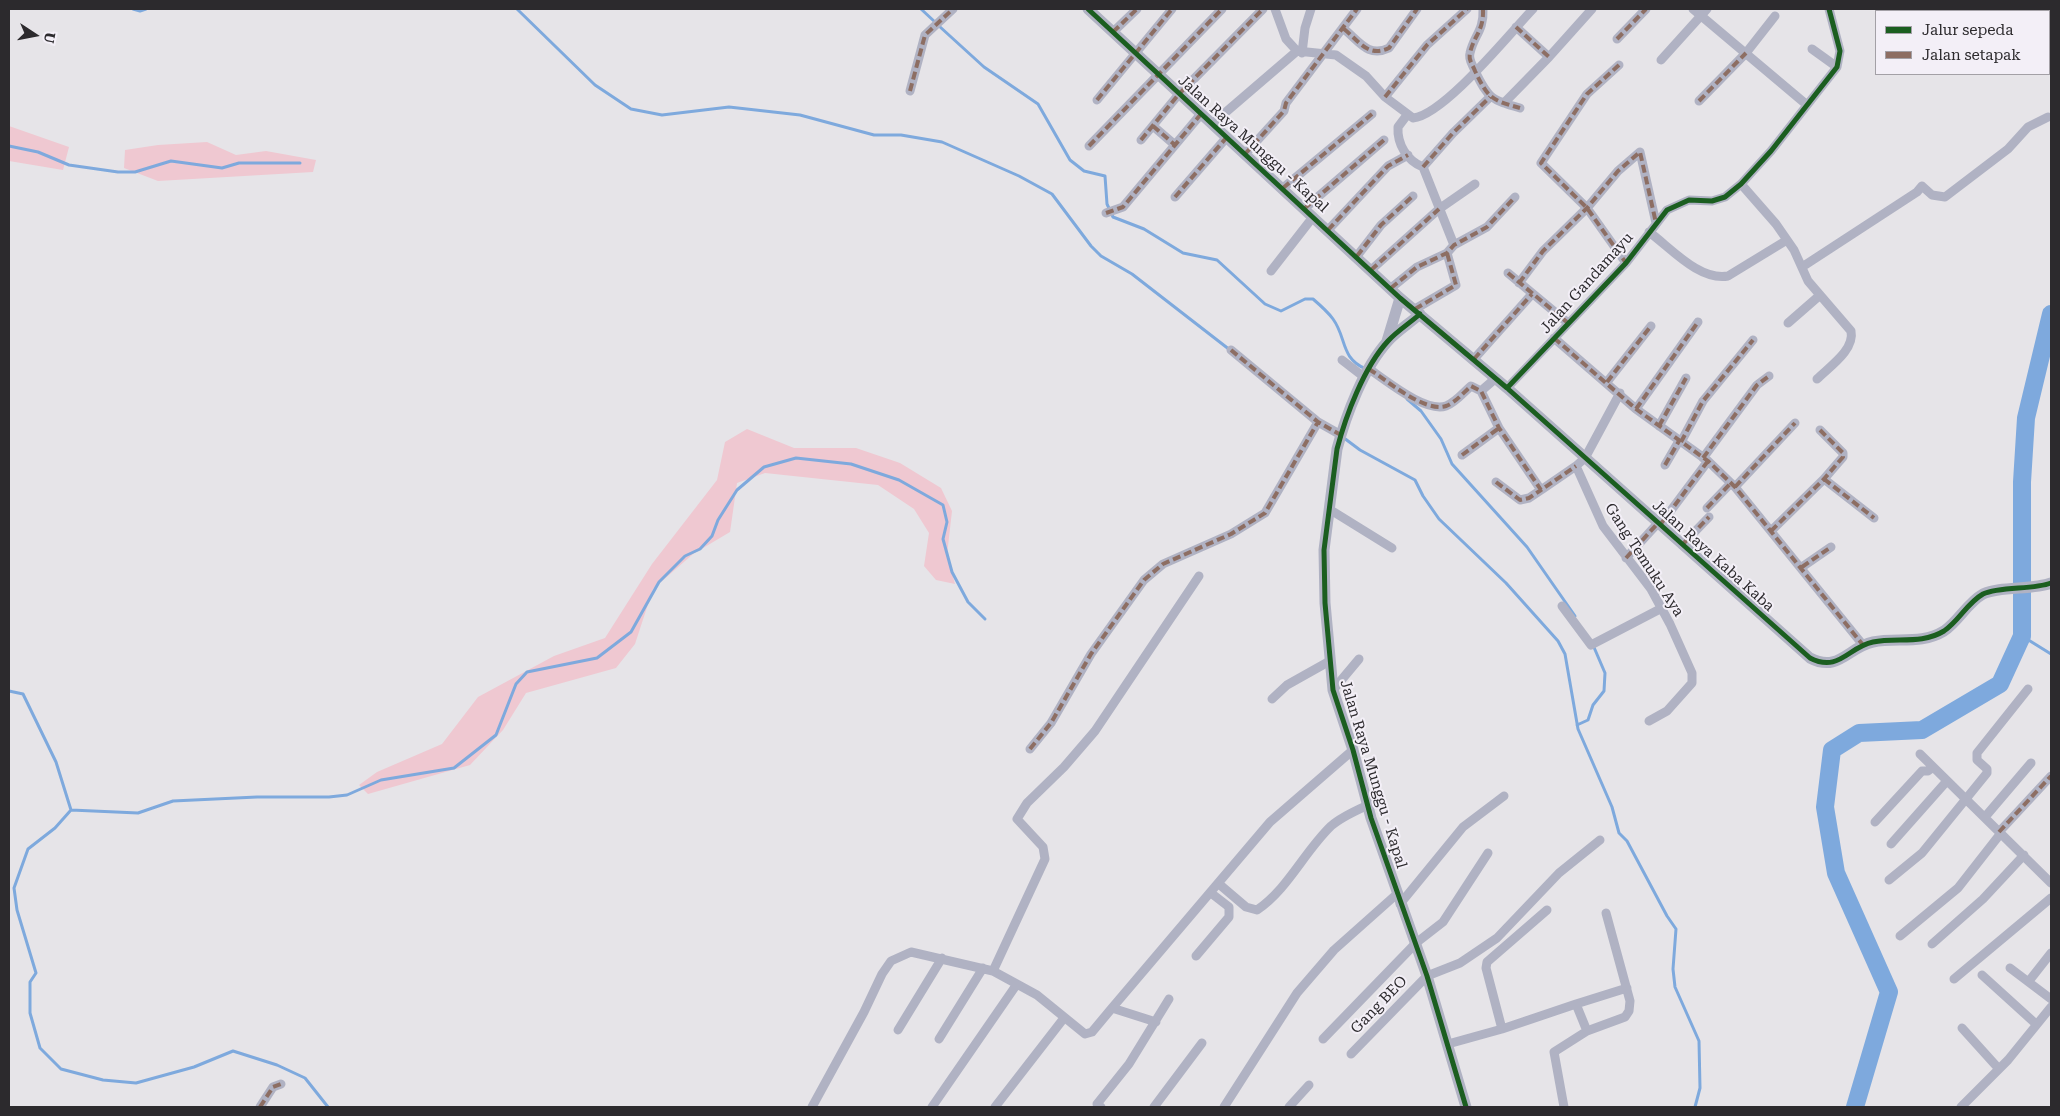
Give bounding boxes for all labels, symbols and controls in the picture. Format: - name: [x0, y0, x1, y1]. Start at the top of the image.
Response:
- north arrow: [10, 10, 60, 60]
- legend: [1875, 10, 2050, 75]
- text: Jalur sepeda: [1922, 21, 2013, 39]
- text: U: [41, 31, 59, 45]
- text: Jalan setapak: [1922, 46, 2021, 64]
- street label: Jalan Raya Munggu - Kapal: [1174, 72, 1332, 216]
- street label: Jalan Gandamayu: [1537, 229, 1637, 337]
- street label: Jalan Raya Kaba Kaba: [1648, 497, 1778, 615]
- street label: Gang Temuku Aya: [1601, 500, 1687, 620]
- street label: Jalan Raya Munggu - Kapal: [1336, 678, 1410, 870]
- street label: Gang BEO: [1347, 972, 1411, 1038]

